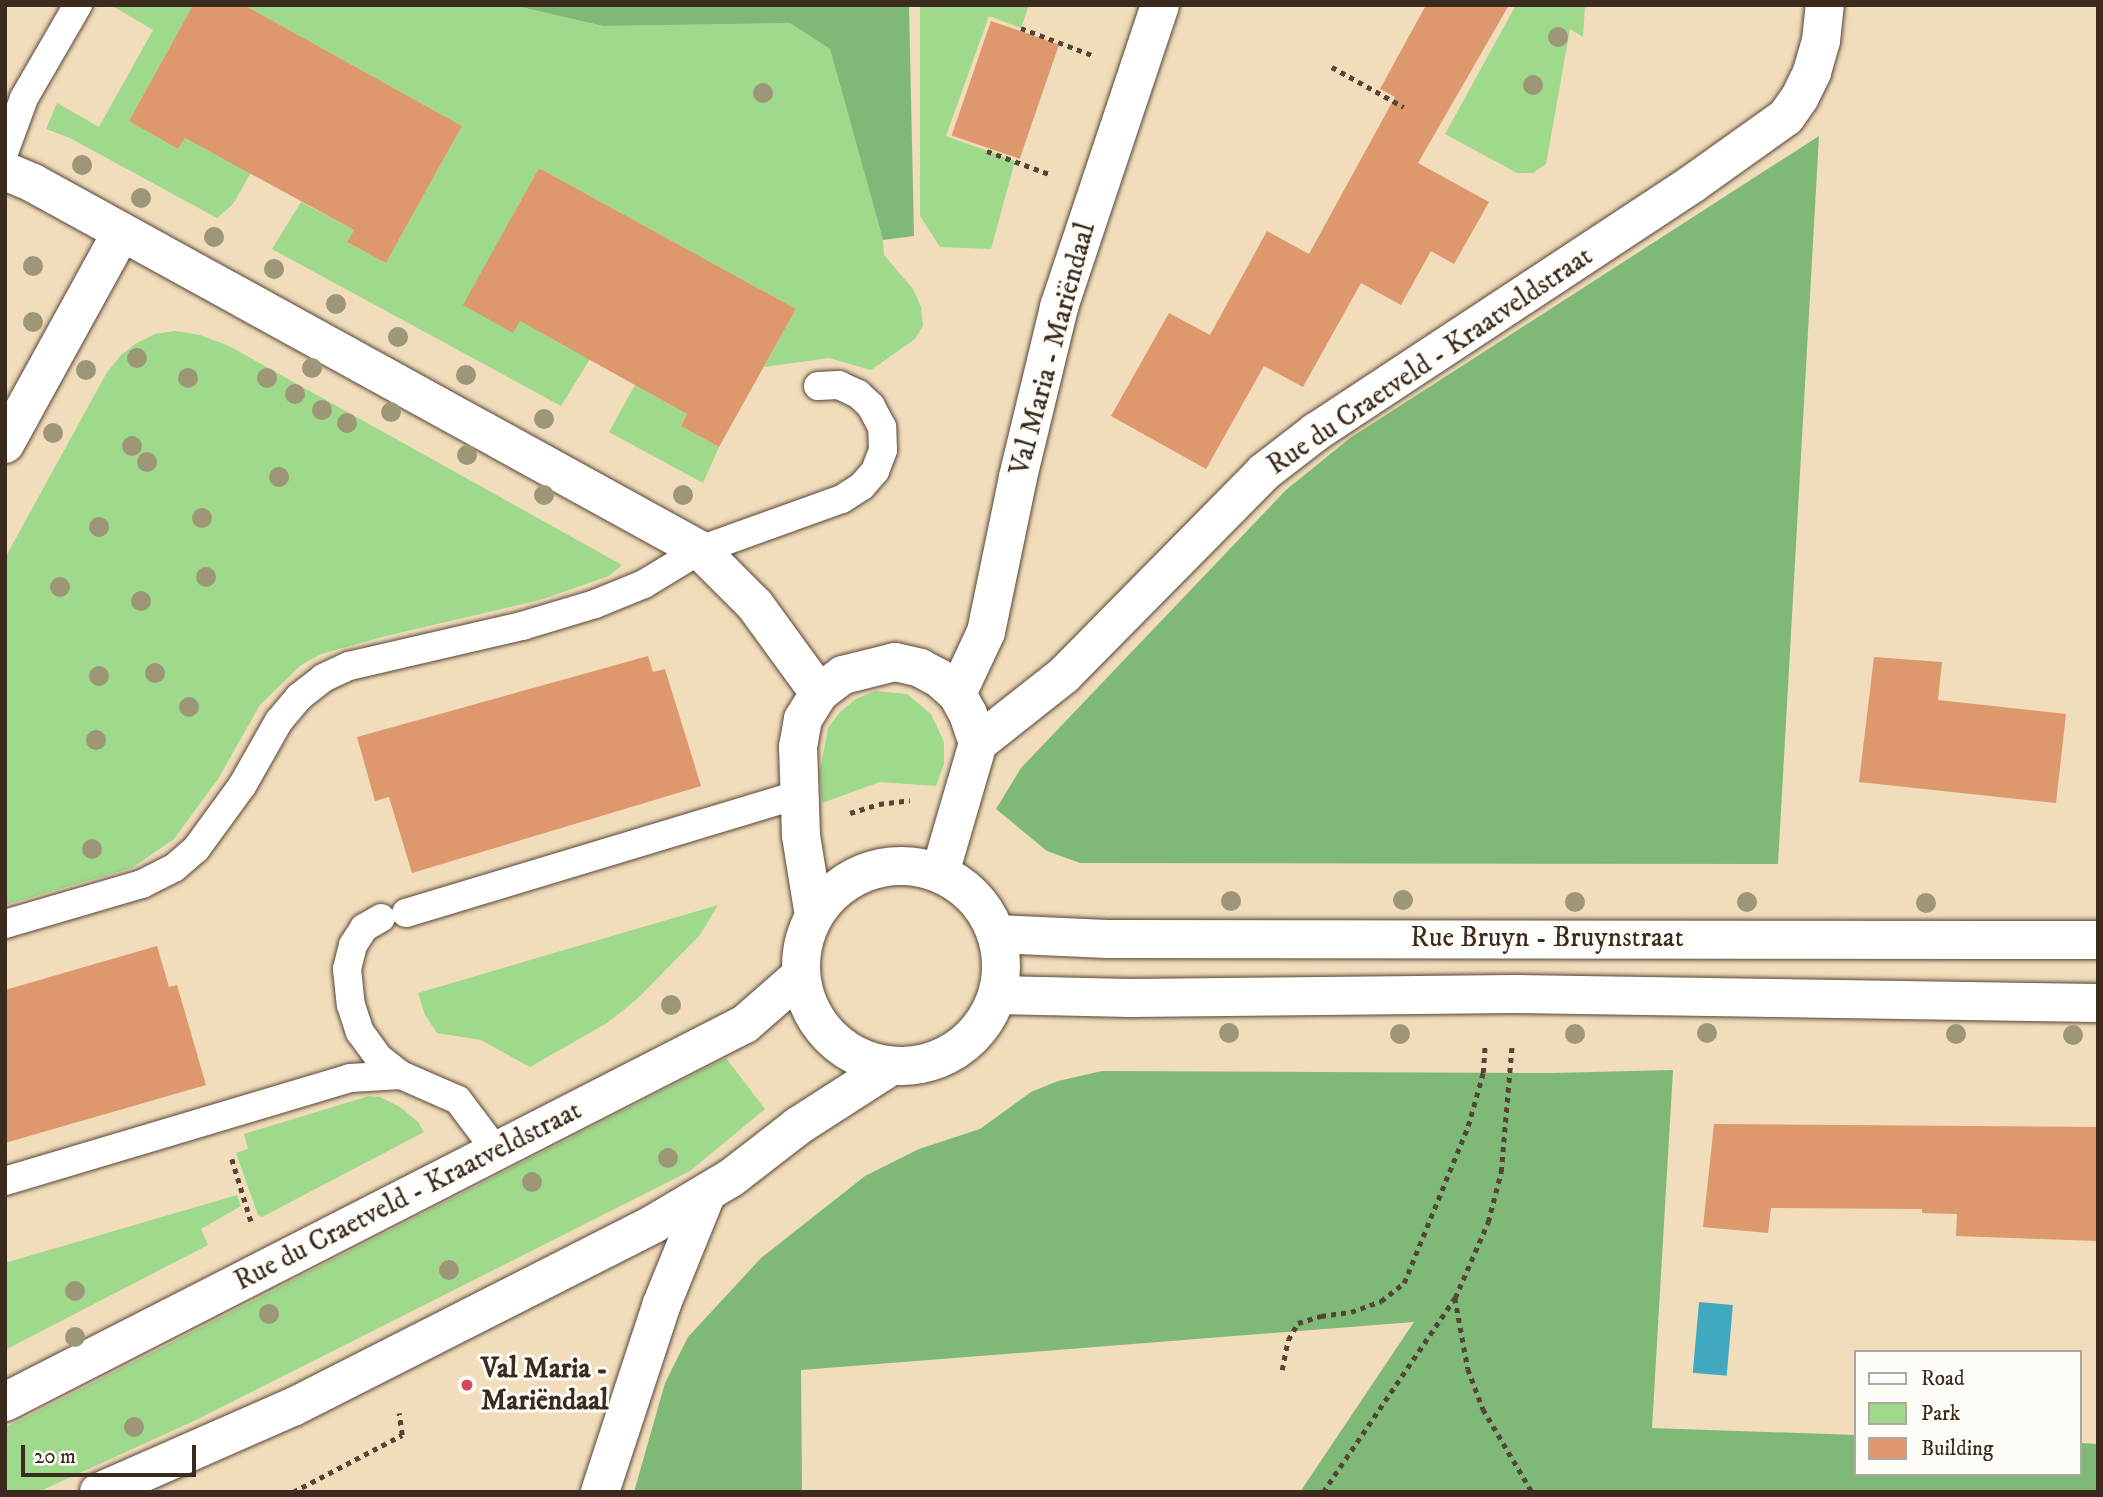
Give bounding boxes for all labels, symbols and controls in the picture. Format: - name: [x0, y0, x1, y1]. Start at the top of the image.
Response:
- street label: Val Maria - Mariëndaal: [1003, 219, 1103, 479]
- street label: Rue du Craetveld - Kraatveldstraat: [1261, 240, 1599, 482]
- street label: Rue Bruyn - Bruynstraat: [1410, 921, 1684, 955]
- street label: Rue du Craetveld - Kraatveldstraat: [229, 1094, 587, 1298]
- legend: [1854, 1350, 2082, 1476]
- place label: Val Maria - Mariëndaal: [481, 1352, 608, 1418]
- text: Road: [1921, 1366, 1965, 1392]
- marker: Val Maria - Mariëndaal: [459, 1377, 475, 1393]
- text: Park: [1921, 1401, 1960, 1427]
- scale bar: [24, 1430, 200, 1474]
- text: Building: [1921, 1436, 1993, 1462]
- text: 20 m: [34, 1444, 76, 1470]

